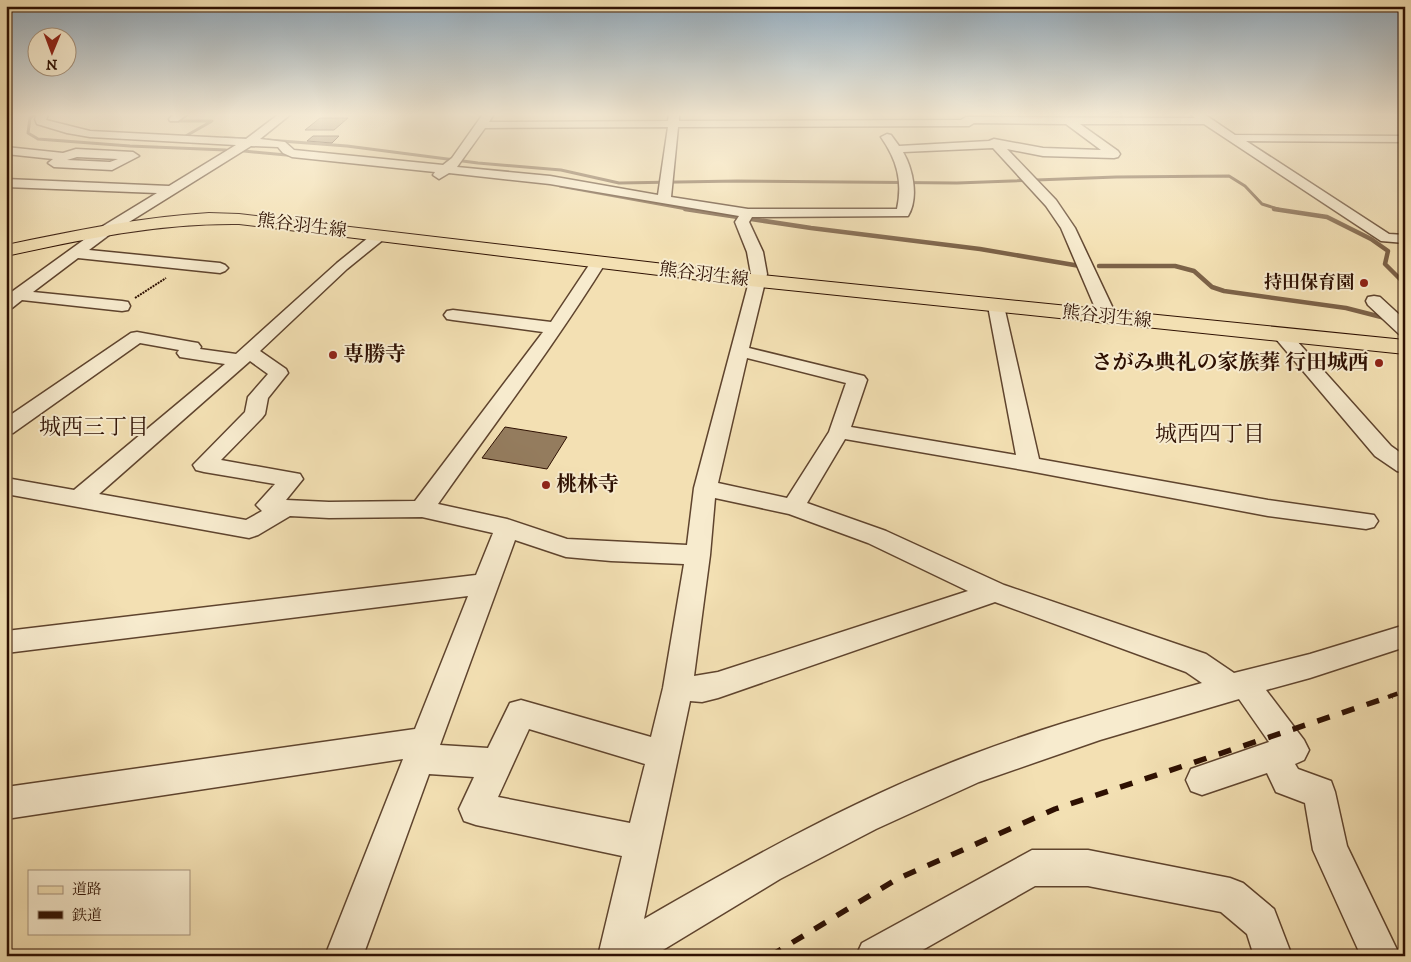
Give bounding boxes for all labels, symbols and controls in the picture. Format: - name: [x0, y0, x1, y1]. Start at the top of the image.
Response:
- north arrow: [28, 28, 78, 78]
- text: N: [45, 55, 58, 73]
- street label: 熊谷羽生線: [256, 210, 348, 242]
- street label: 熊谷羽生線: [658, 259, 750, 291]
- place label: 持田保育園: [1264, 272, 1354, 294]
- marker: 持田保育園: [1358, 277, 1370, 289]
- street label: 熊谷羽生線: [1061, 301, 1153, 333]
- place label: 専勝寺: [343, 342, 406, 368]
- marker: 専勝寺: [327, 349, 339, 361]
- place label: さがみ典礼の家族葬 行田城西: [1091, 350, 1369, 376]
- marker: さがみ典礼の家族葬 行田城西: [1373, 357, 1385, 369]
- district label: 城西三丁目: [39, 414, 149, 441]
- district label: 城西四丁目: [1155, 421, 1265, 448]
- place label: 桃林寺: [556, 472, 619, 498]
- marker: 桃林寺: [540, 479, 552, 491]
- legend: [28, 870, 190, 934]
- text: 道路: [72, 880, 102, 899]
- text: 鉄道: [72, 906, 102, 925]

